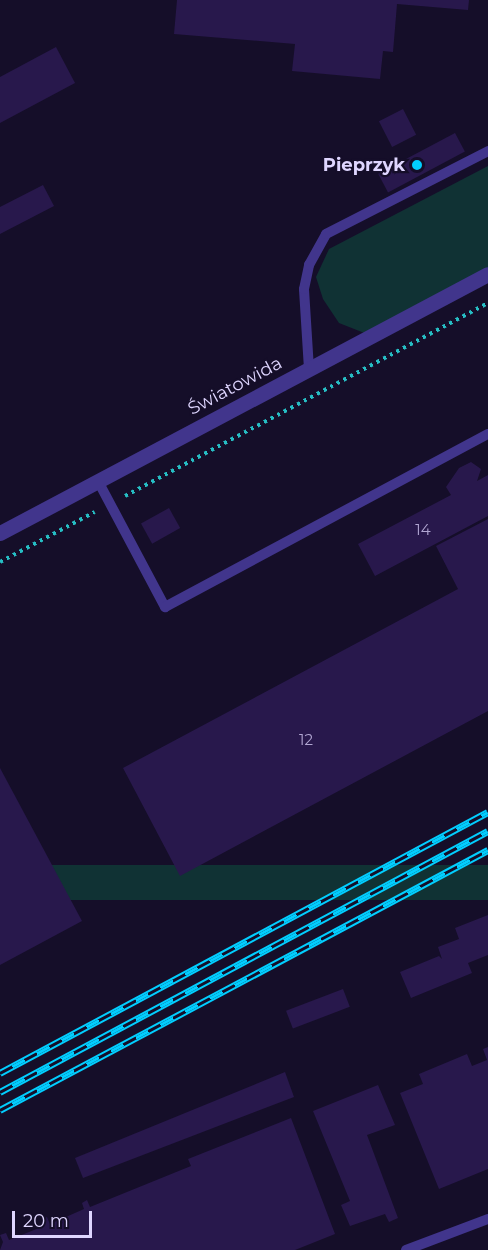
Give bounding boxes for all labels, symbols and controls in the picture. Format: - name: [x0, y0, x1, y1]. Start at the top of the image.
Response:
- place label: Pieprzyk: [323, 154, 405, 176]
- marker: Pieprzyk: [410, 158, 424, 172]
- street label: Światowida: [184, 352, 286, 420]
- house number: 14: [415, 521, 431, 539]
- house number: 12: [299, 731, 313, 749]
- scale bar: [15, 1199, 94, 1237]
- text: 20 m: [23, 1210, 69, 1232]

